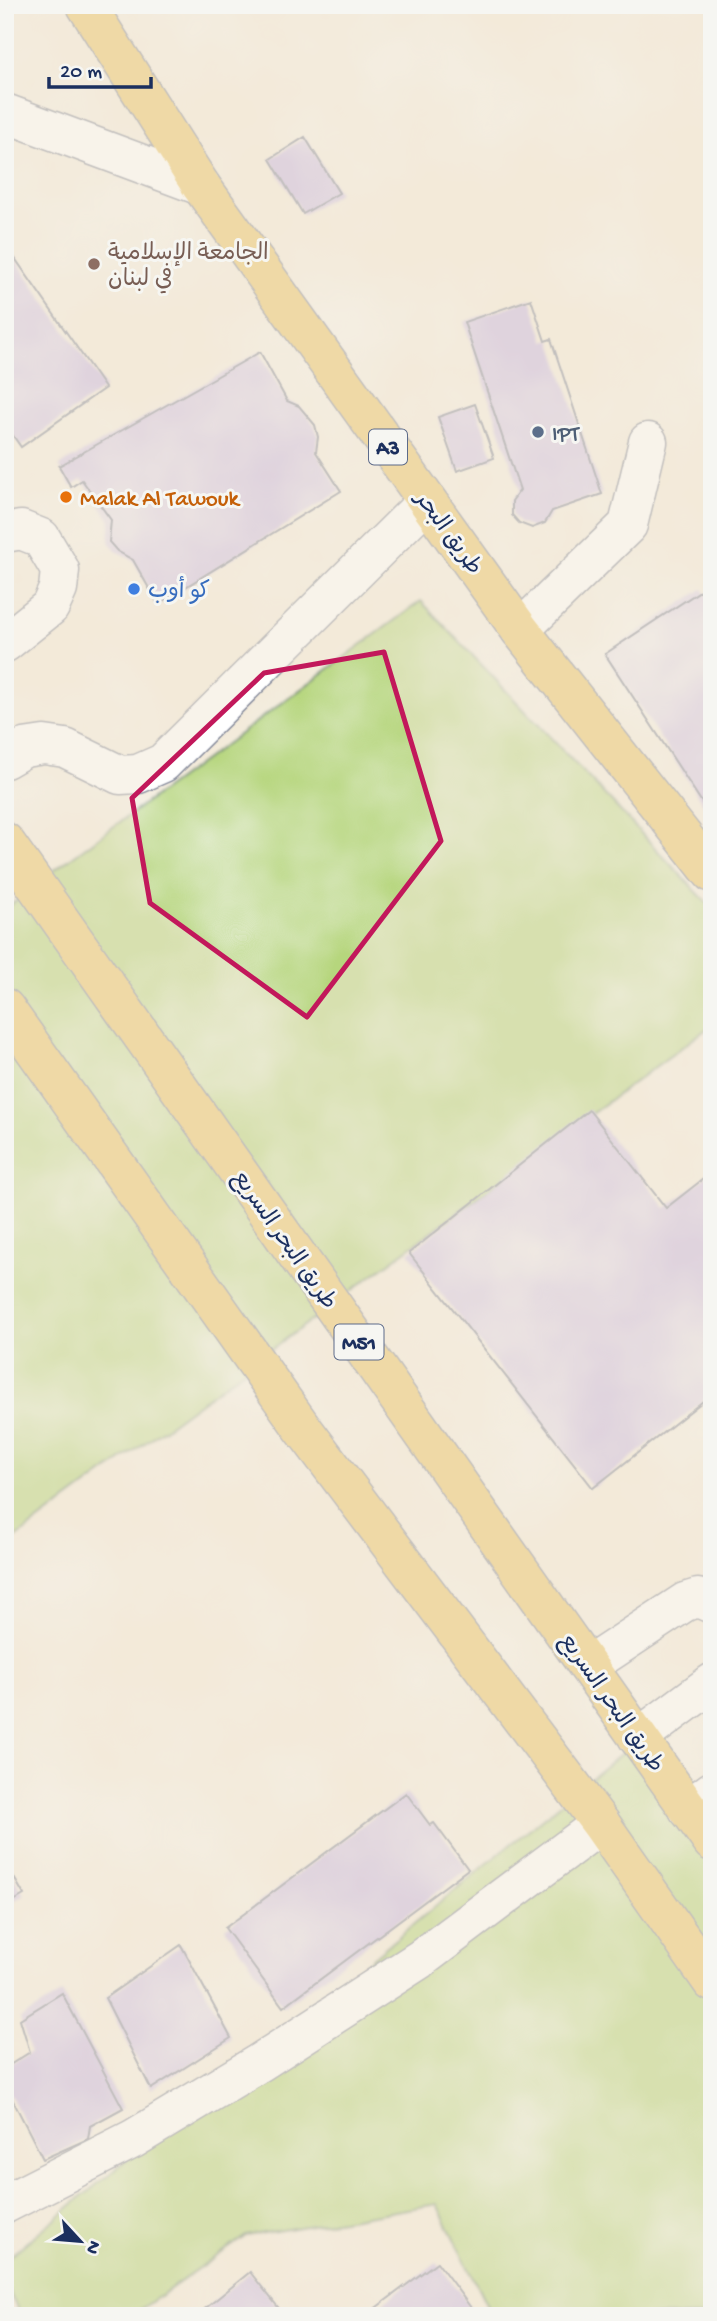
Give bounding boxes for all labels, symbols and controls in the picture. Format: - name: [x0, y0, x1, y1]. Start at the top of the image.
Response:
- scale bar: [49, 46, 150, 90]
- text: 20 m: [60, 61, 102, 86]
- place label: الجامعة الإسلامية في لبنان: [108, 241, 269, 294]
- marker: الجامعة الإسلامية في لبنان: [86, 256, 102, 272]
- place label: IPT: [552, 422, 580, 449]
- marker: IPT: [530, 424, 546, 440]
- road number: A3: [369, 430, 407, 464]
- street label: طريق البحر: [407, 485, 487, 581]
- place label: Malak Al Tawouk: [80, 487, 242, 514]
- marker: Malak Al Tawouk: [58, 489, 74, 505]
- place label: كو أوب: [148, 575, 210, 606]
- marker: كو أوب: [126, 581, 142, 597]
- street label: طريق البحر السريع: [225, 1166, 341, 1316]
- road number: M51: [334, 1324, 384, 1360]
- street label: طريق البحر السريع: [552, 1629, 668, 1779]
- north arrow: [46, 2206, 116, 2276]
- text: N: [79, 2236, 105, 2258]

